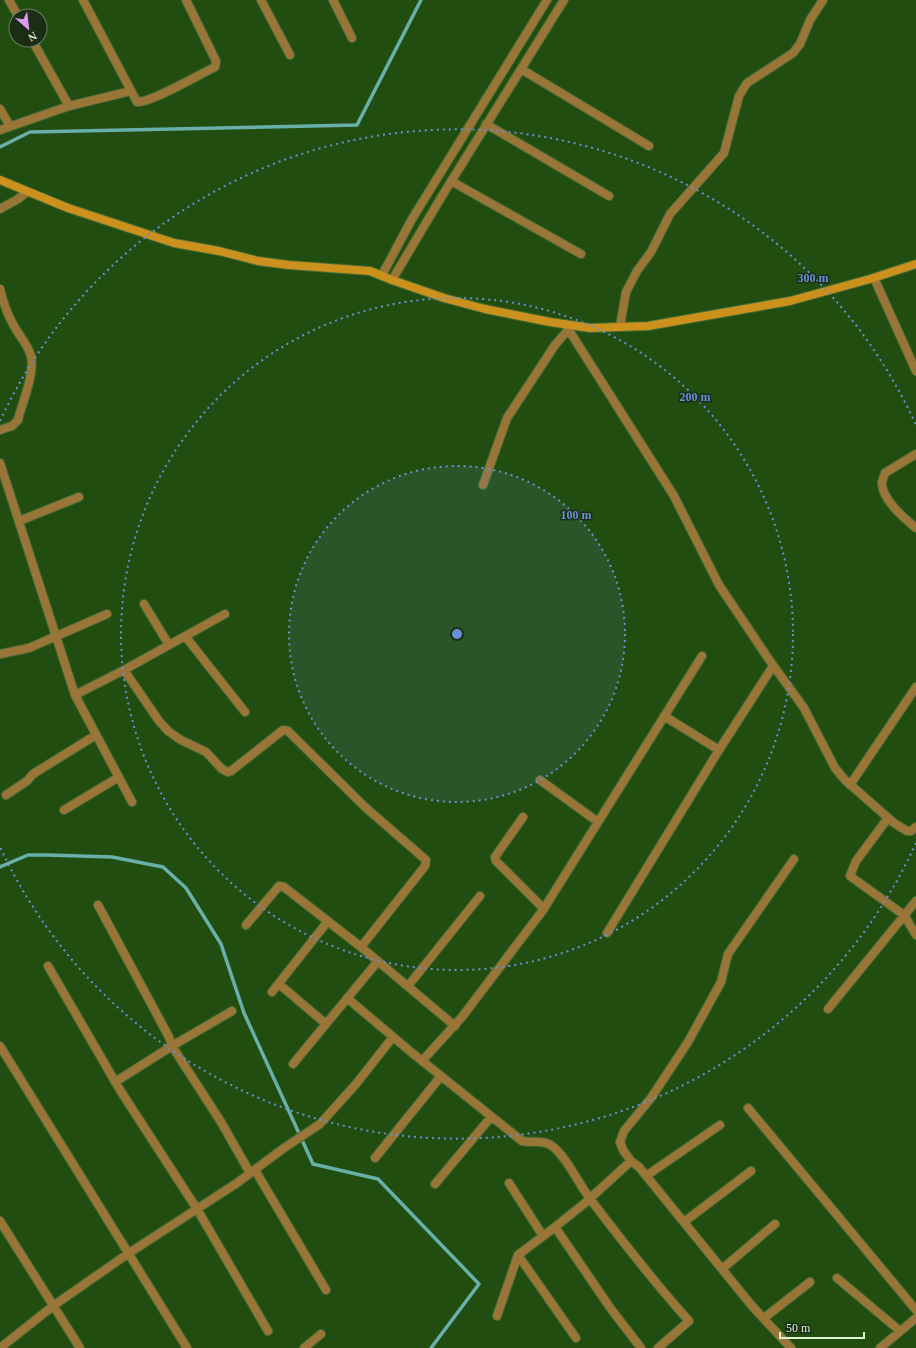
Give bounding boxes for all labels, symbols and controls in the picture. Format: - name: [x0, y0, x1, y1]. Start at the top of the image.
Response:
- north arrow: [8, 8, 48, 48]
- text: N: [26, 30, 39, 44]
- text: 300 m: [798, 271, 829, 285]
- text: 200 m: [680, 390, 711, 404]
- text: 100 m: [561, 508, 592, 522]
- centre of rings: [450, 627, 464, 641]
- scale bar: [780, 1314, 864, 1340]
- text: 50 m: [786, 1321, 811, 1335]

